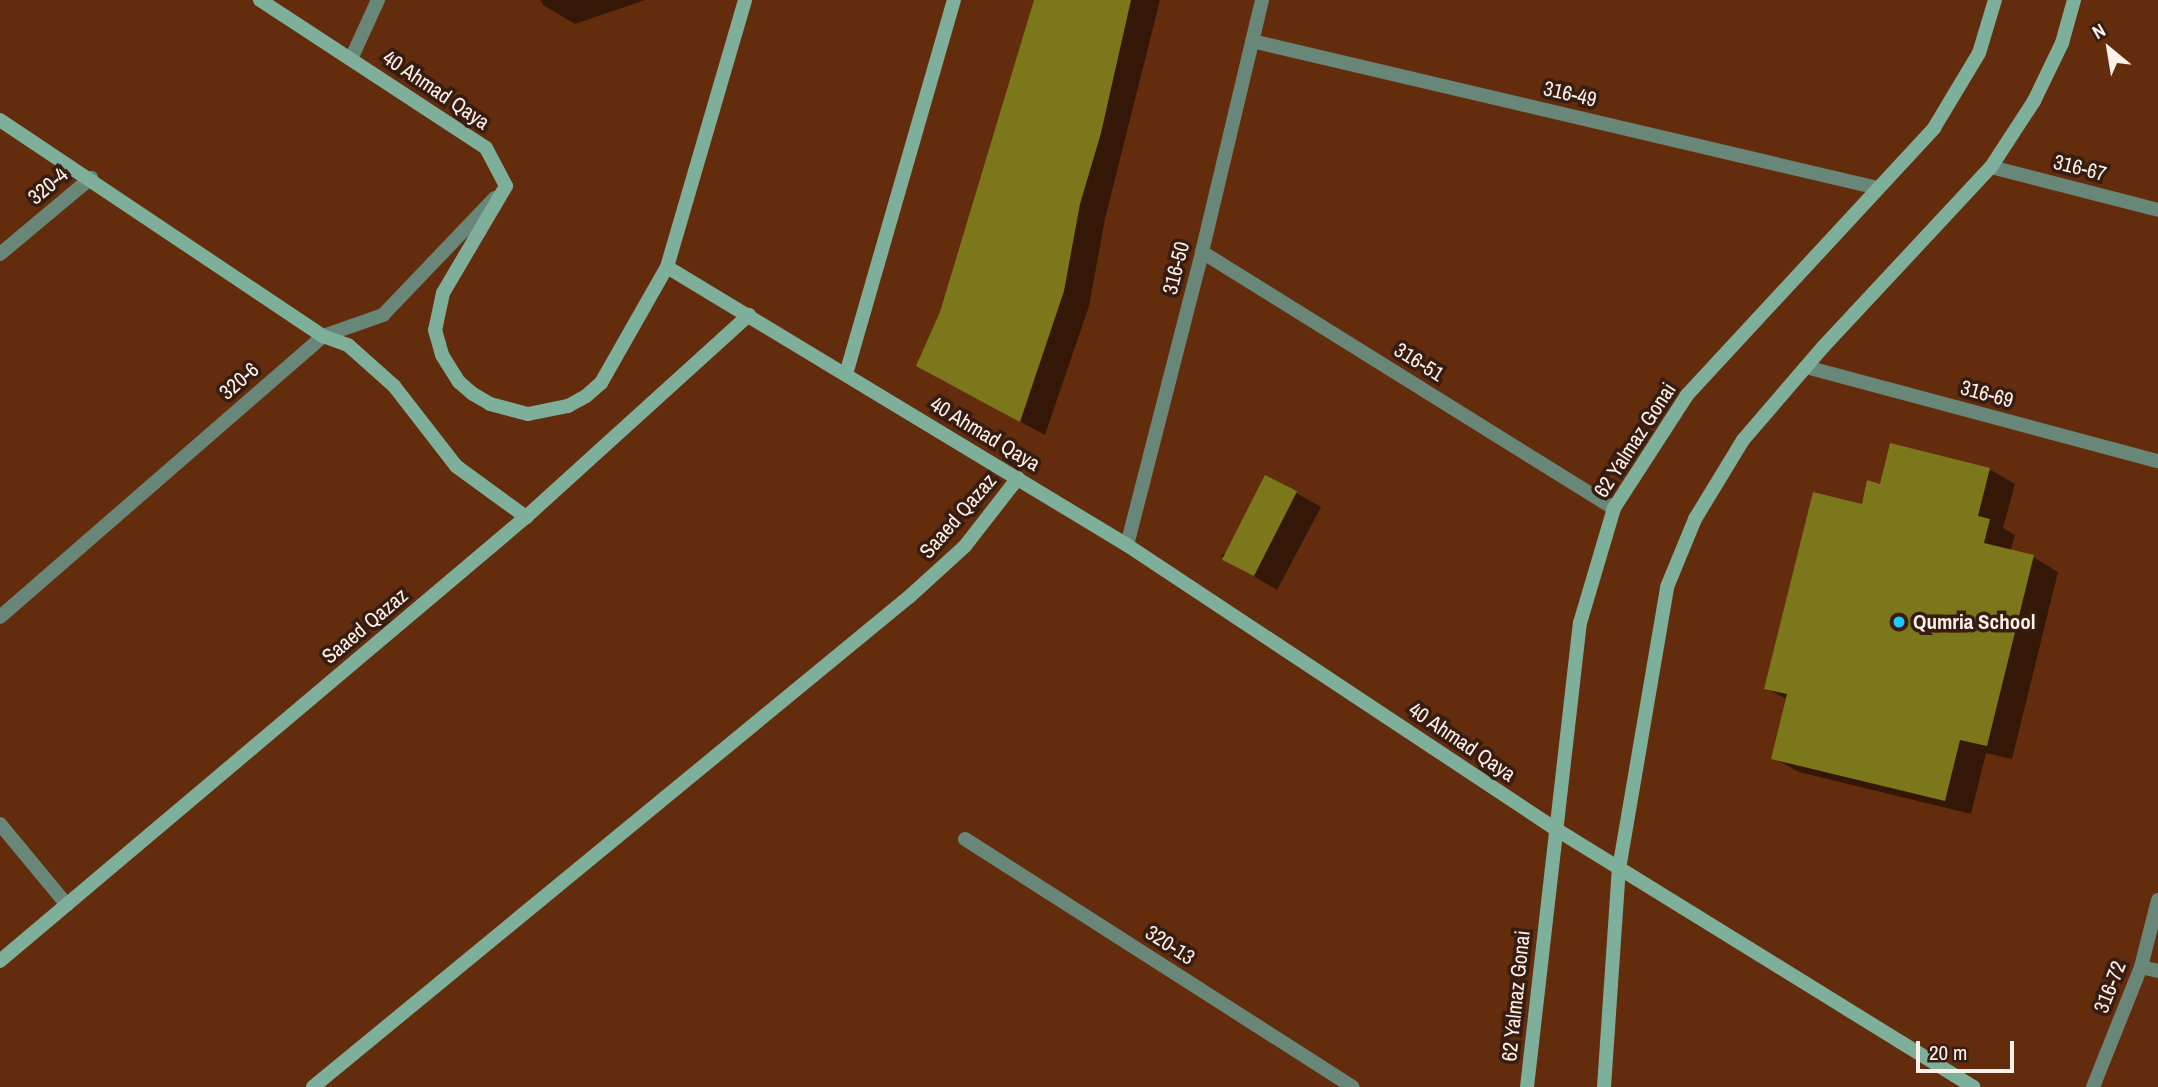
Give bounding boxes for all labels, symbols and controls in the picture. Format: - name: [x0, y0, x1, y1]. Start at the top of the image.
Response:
- north arrow: [2074, 14, 2144, 84]
- text: N: [2087, 17, 2110, 45]
- street label: 40 Ahmad Qaya: [377, 45, 495, 135]
- street label: 316-49: [1541, 76, 1599, 112]
- street label: 316-67: [2051, 149, 2109, 187]
- street label: 320-4: [23, 162, 73, 210]
- street label: 316-50: [1157, 239, 1195, 297]
- street label: 316-51: [1390, 337, 1448, 387]
- street label: 320-6: [214, 357, 264, 405]
- street label: 316-69: [1958, 375, 2016, 413]
- street label: 62 Yalmaz Gonai: [1589, 378, 1681, 502]
- street label: 40 Ahmad Qaya: [925, 391, 1045, 477]
- street label: Saaed Qazaz: [914, 468, 1002, 564]
- street label: Saaed Qazaz: [317, 583, 413, 669]
- place label: Qumria School: [1913, 609, 2035, 635]
- marker: Qumria School: [1891, 614, 1907, 630]
- street label: 40 Ahmad Qaya: [1403, 697, 1521, 787]
- street label: 320-13: [1141, 920, 1199, 970]
- street label: 62 Yalmaz Gonai: [1497, 929, 1535, 1063]
- street label: 316-72: [2089, 957, 2131, 1017]
- scale bar: [1920, 1028, 2018, 1072]
- text: 20 m: [1929, 1038, 1967, 1067]

